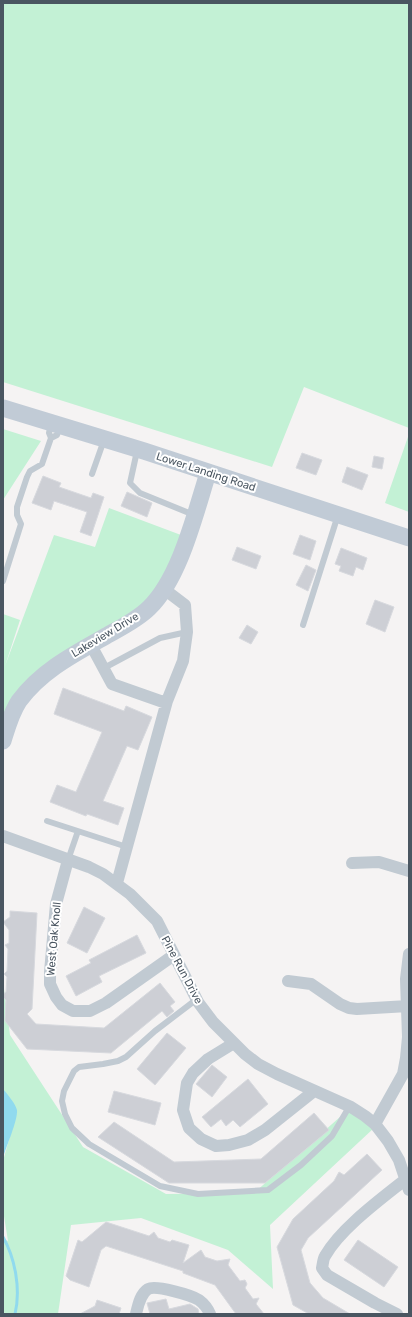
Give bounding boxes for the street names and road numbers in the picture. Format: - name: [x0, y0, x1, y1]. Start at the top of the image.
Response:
- street label: Lower Landing Road: [155, 450, 257, 494]
- street label: Lakeview Drive: [69, 610, 141, 660]
- street label: West Oak Knoll: [44, 902, 64, 976]
- street label: Pine Run Drive: [159, 934, 205, 1006]

